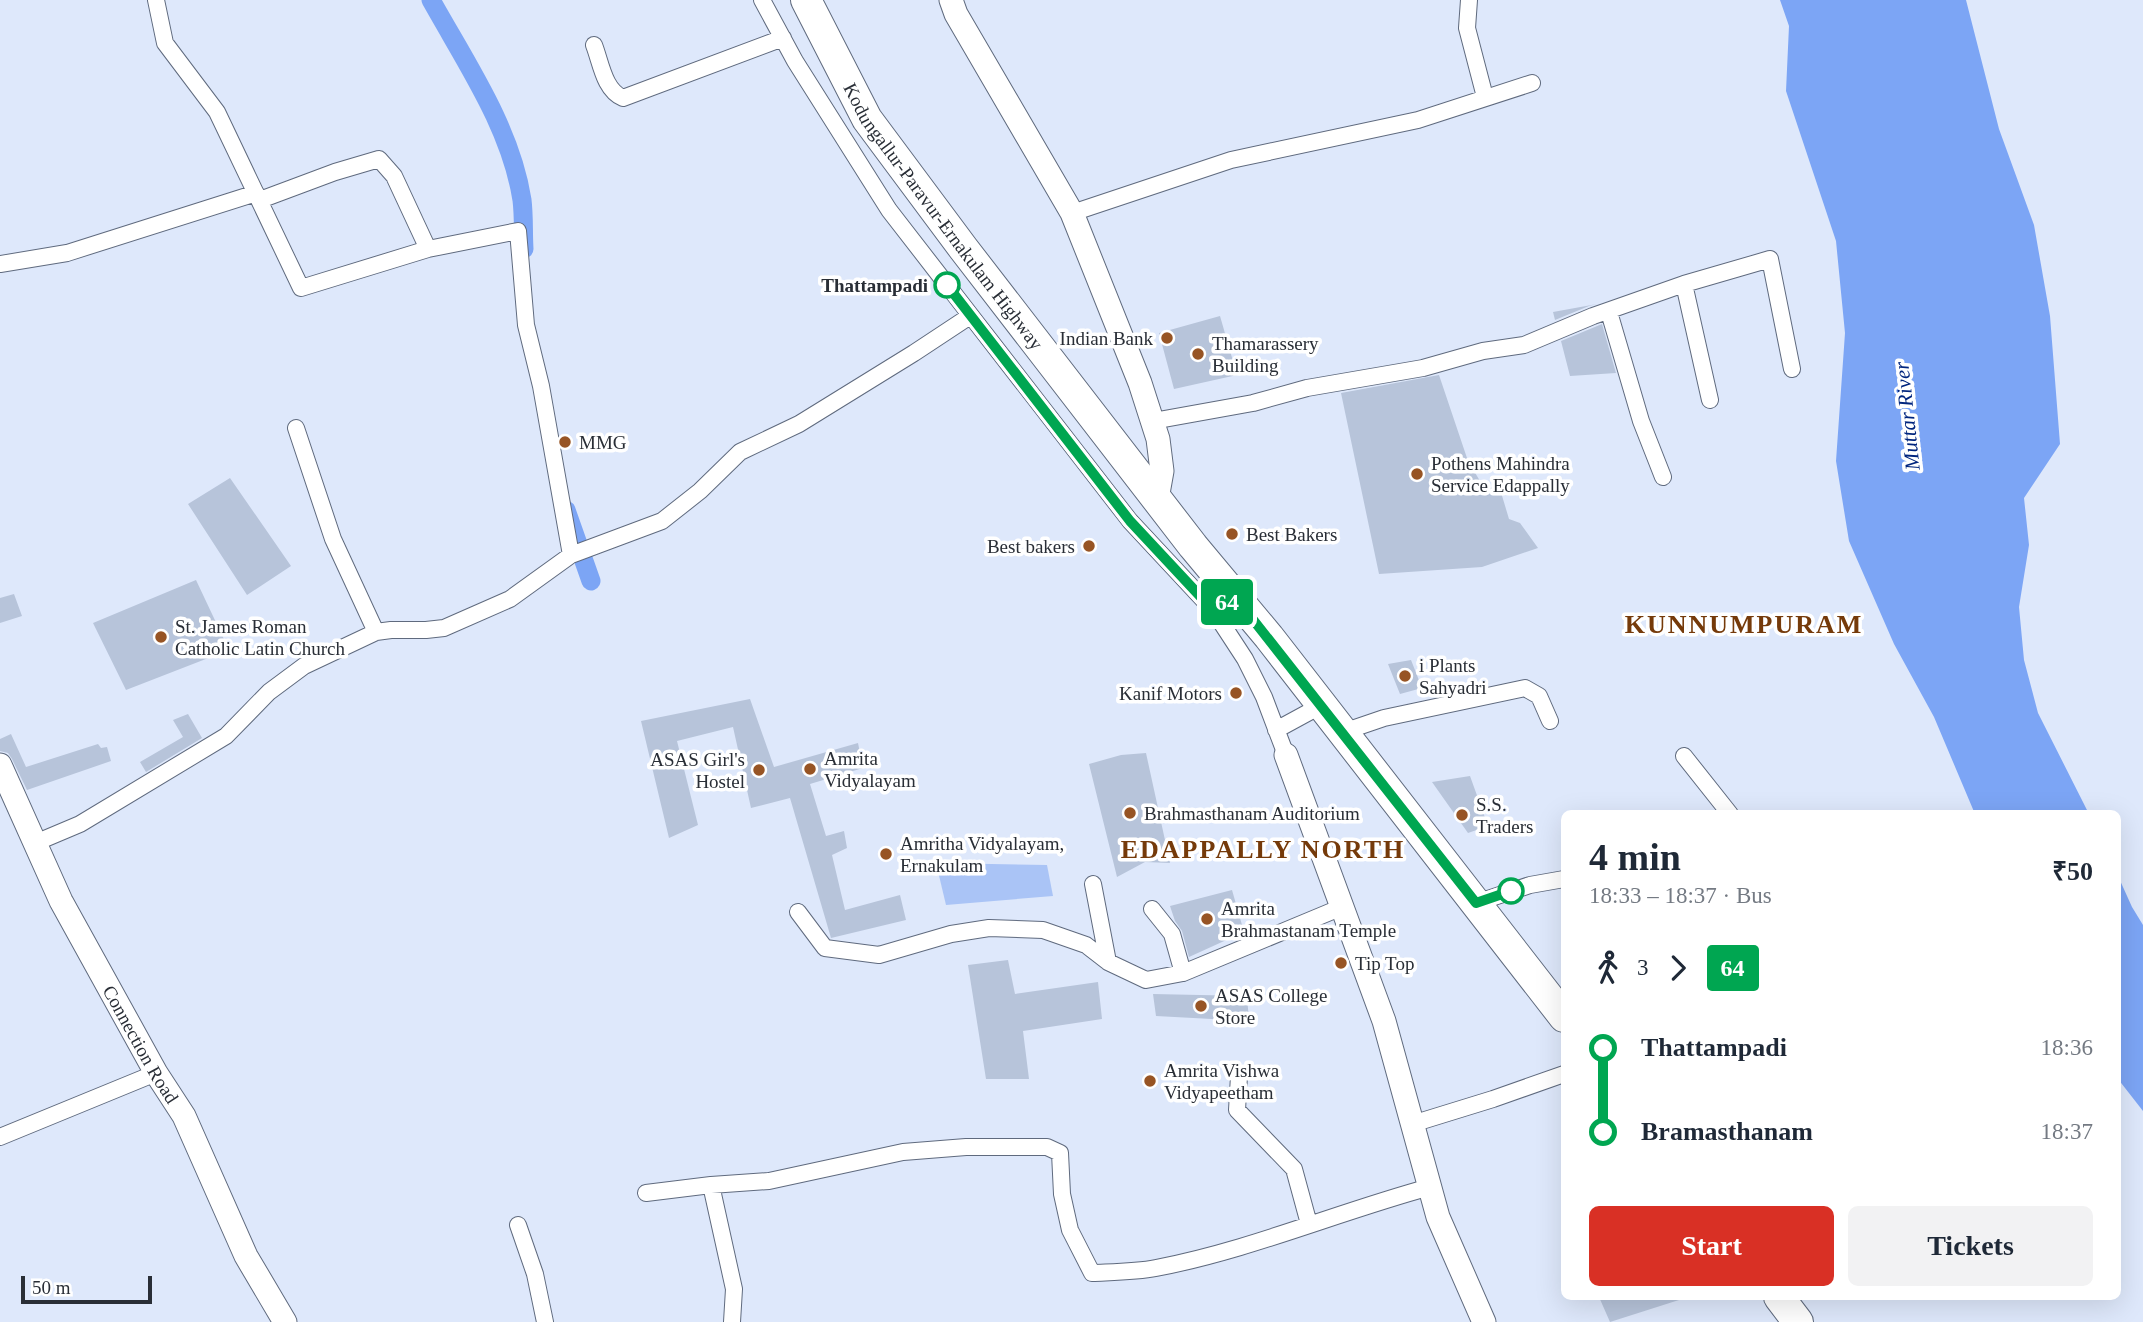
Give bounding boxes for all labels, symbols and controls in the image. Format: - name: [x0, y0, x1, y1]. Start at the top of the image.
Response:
- street label: Kodungallur-Paravur-Ernakulam Highway: [839, 80, 1048, 354]
- marker: Thattampadi: [934, 272, 960, 298]
- place label: Thattampadi: [821, 275, 928, 296]
- place label: Indian Bank: [1060, 328, 1153, 349]
- marker: Indian Bank: [1159, 330, 1175, 346]
- place label: Thamarassery Building: [1212, 333, 1319, 376]
- marker: Thamarassery Building: [1190, 346, 1206, 362]
- water label: Muttar River: [1889, 360, 1925, 472]
- place label: MMG: [579, 432, 627, 453]
- marker: MMG: [557, 434, 573, 450]
- place label: Pothens Mahindra Service Edappally: [1431, 453, 1570, 496]
- marker: Pothens Mahindra Service Edappally: [1409, 466, 1425, 482]
- place label: Best Bakers: [1246, 524, 1337, 545]
- marker: Best Bakers: [1224, 526, 1240, 542]
- place label: Best bakers: [987, 536, 1075, 557]
- marker: Best bakers: [1081, 538, 1097, 554]
- line badge: 64: [1196, 579, 1258, 625]
- text: 64: [1215, 589, 1239, 615]
- district label: KUNNUMPURAM: [1625, 610, 1863, 639]
- place label: St. James Roman Catholic Latin Church: [175, 616, 345, 659]
- marker: St. James Roman Catholic Latin Church: [153, 629, 169, 645]
- place label: i Plants Sahyadri: [1419, 655, 1487, 698]
- marker: i Plants Sahyadri: [1397, 668, 1413, 684]
- place label: Kanif Motors: [1119, 683, 1222, 704]
- marker: Kanif Motors: [1228, 685, 1244, 701]
- place label: Amrita Vidyalayam: [824, 748, 916, 791]
- place label: ASAS Girl's Hostel: [650, 749, 745, 792]
- marker: Amrita Vidyalayam: [802, 761, 818, 777]
- marker: ASAS Girl's Hostel: [751, 762, 767, 778]
- place label: S.S. Traders: [1476, 794, 1533, 837]
- place label: Brahmasthanam Auditorium: [1144, 803, 1360, 824]
- marker: Brahmasthanam Auditorium: [1122, 805, 1138, 821]
- marker: S.S. Traders: [1454, 807, 1470, 823]
- place label: Amritha Vidyalayam, Ernakulam: [900, 833, 1064, 876]
- district label: EDAPPALLY NORTH: [1121, 835, 1405, 864]
- text: 4 min: [1589, 836, 1681, 878]
- marker: Amritha Vidyalayam, Ernakulam: [878, 846, 894, 862]
- text: ₹50: [2052, 857, 2093, 886]
- unlabelled marker: [1498, 878, 1524, 904]
- text: 18:33 – 18:37 · Bus: [1589, 883, 1772, 908]
- place label: Amrita Brahmastanam Temple: [1221, 898, 1396, 941]
- marker: Amrita Brahmastanam Temple: [1199, 911, 1215, 927]
- icon: walk: [1589, 949, 1627, 987]
- icon: forward: [1659, 949, 1697, 987]
- place label: Tip Top: [1355, 953, 1414, 974]
- marker: Tip Top: [1333, 955, 1349, 971]
- text: 3: [1637, 955, 1649, 980]
- text: 64: [1721, 955, 1745, 981]
- street label: Connection Road: [99, 982, 183, 1108]
- place label: ASAS College Store: [1215, 985, 1327, 1028]
- marker: ASAS College Store: [1193, 998, 1209, 1014]
- text: Thattampadi: [1641, 1033, 1787, 1062]
- text: 18:36: [2041, 1035, 2093, 1060]
- place label: Amrita Vishwa Vidyapeetham: [1164, 1060, 1280, 1103]
- marker: Amrita Vishwa Vidyapeetham: [1142, 1073, 1158, 1089]
- text: Bramasthanam: [1641, 1117, 1813, 1146]
- text: 18:37: [2041, 1119, 2093, 1144]
- button: Start: [1589, 1206, 1834, 1286]
- button: Tickets: [1848, 1206, 2093, 1286]
- scale bar: [21, 1273, 152, 1305]
- text: 50 m: [32, 1277, 71, 1298]

